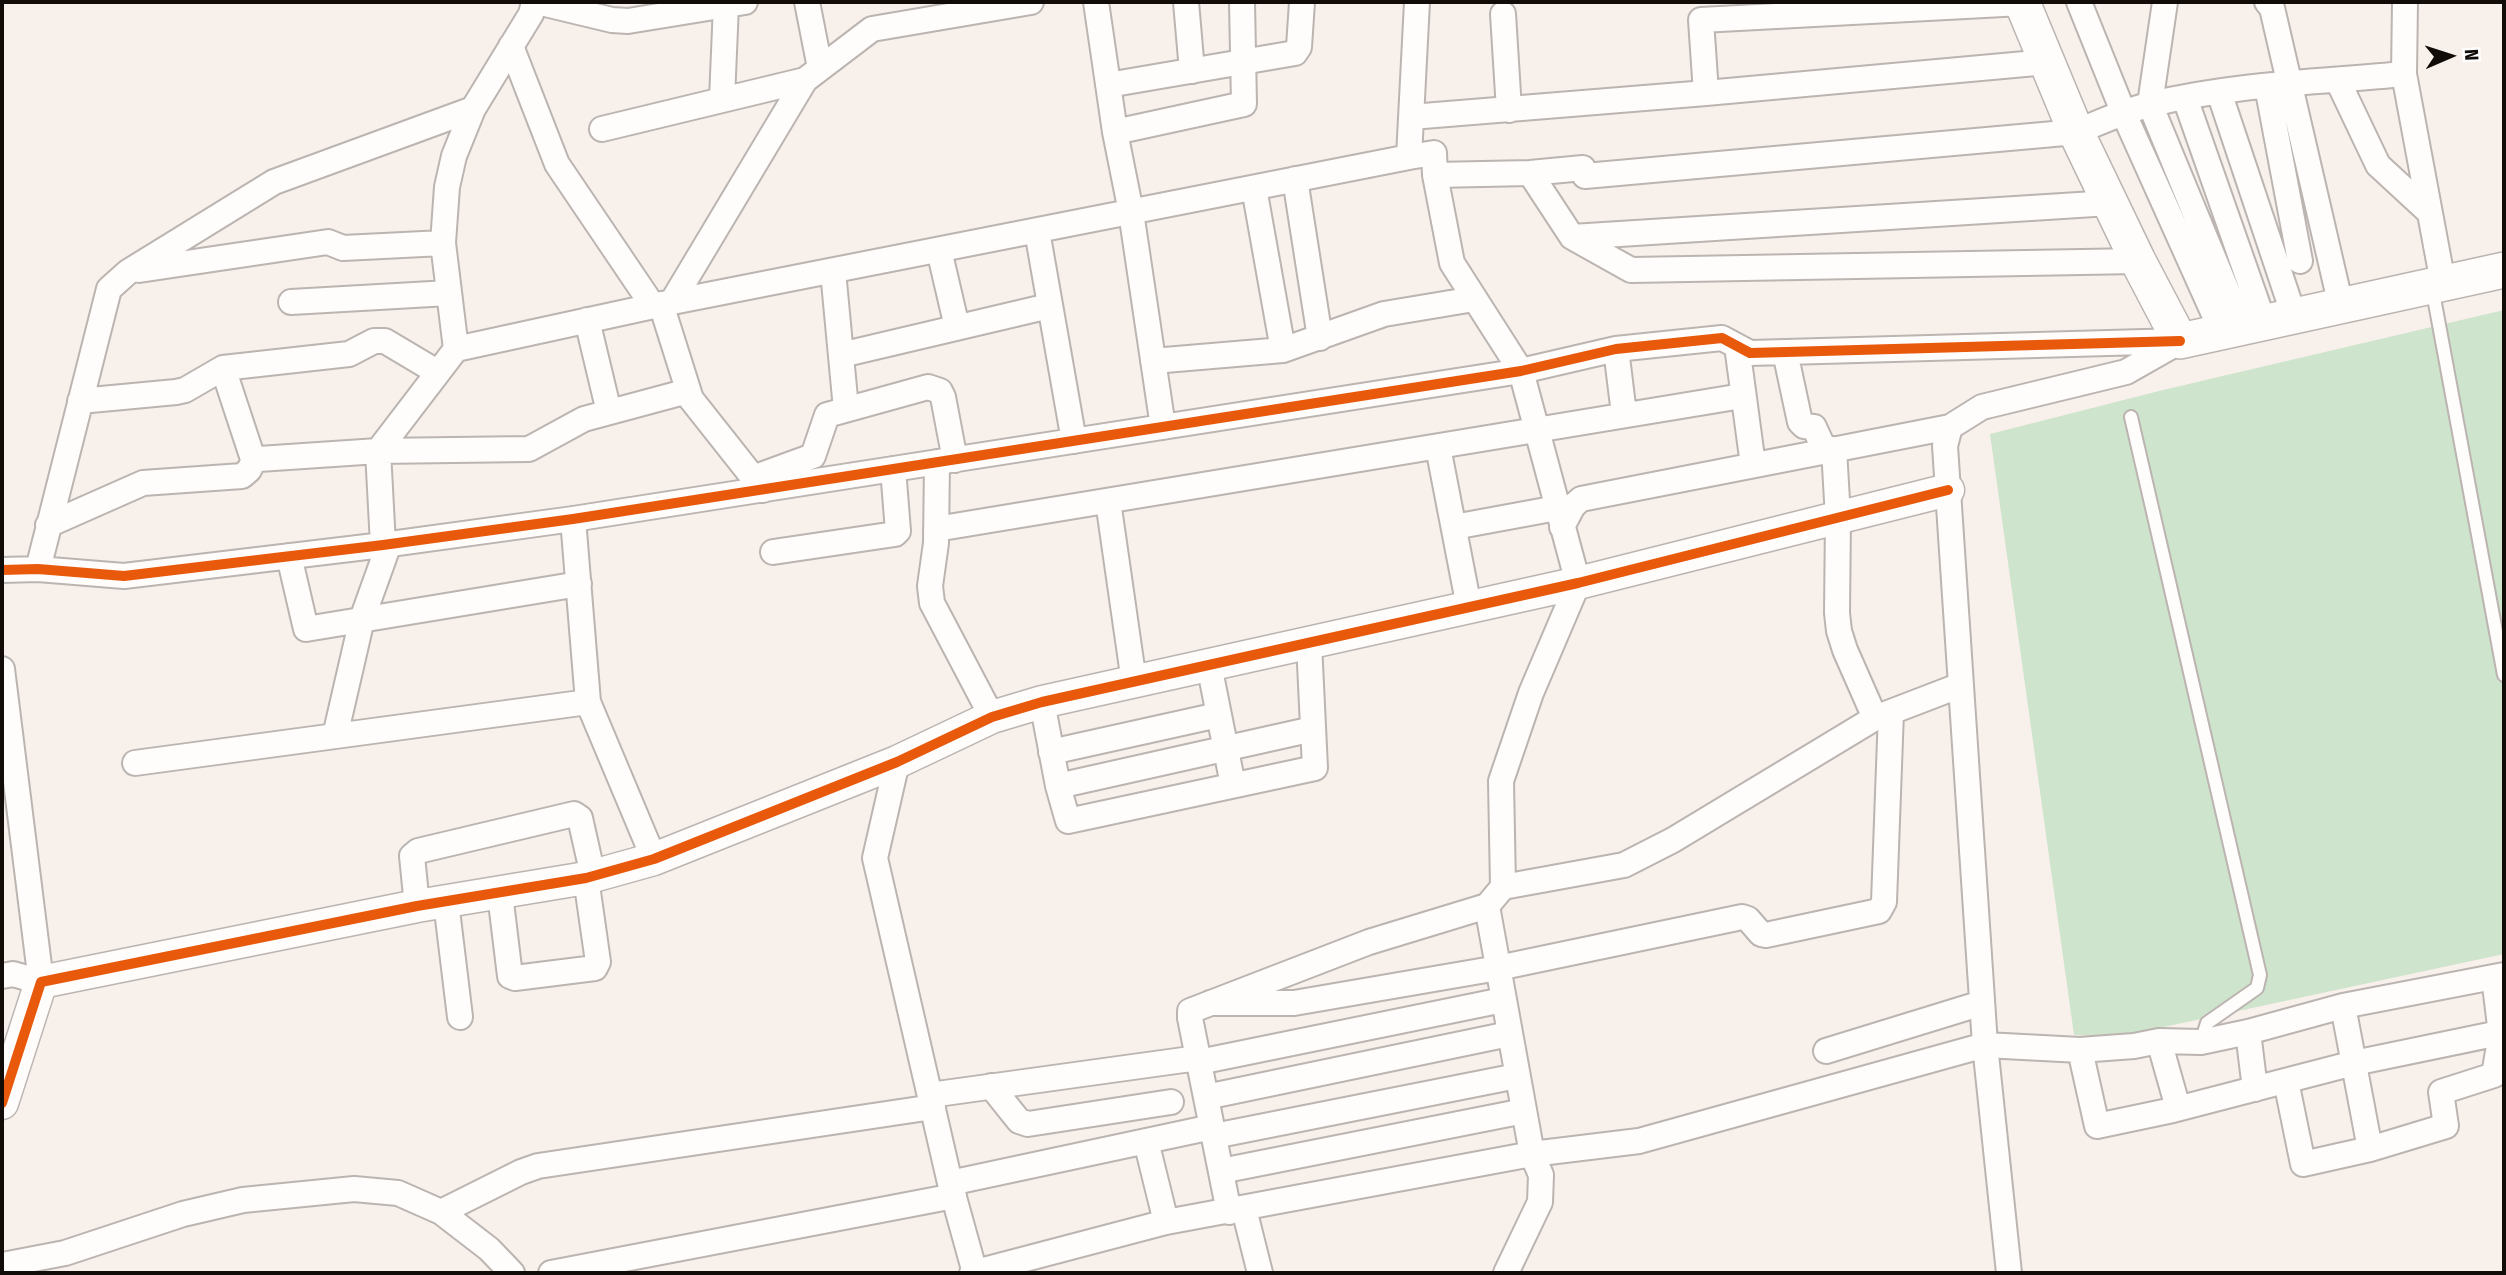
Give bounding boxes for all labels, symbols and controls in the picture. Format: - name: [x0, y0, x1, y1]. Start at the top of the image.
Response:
- north arrow: [2415, 21, 2485, 91]
- text: N: [2460, 49, 2483, 61]

